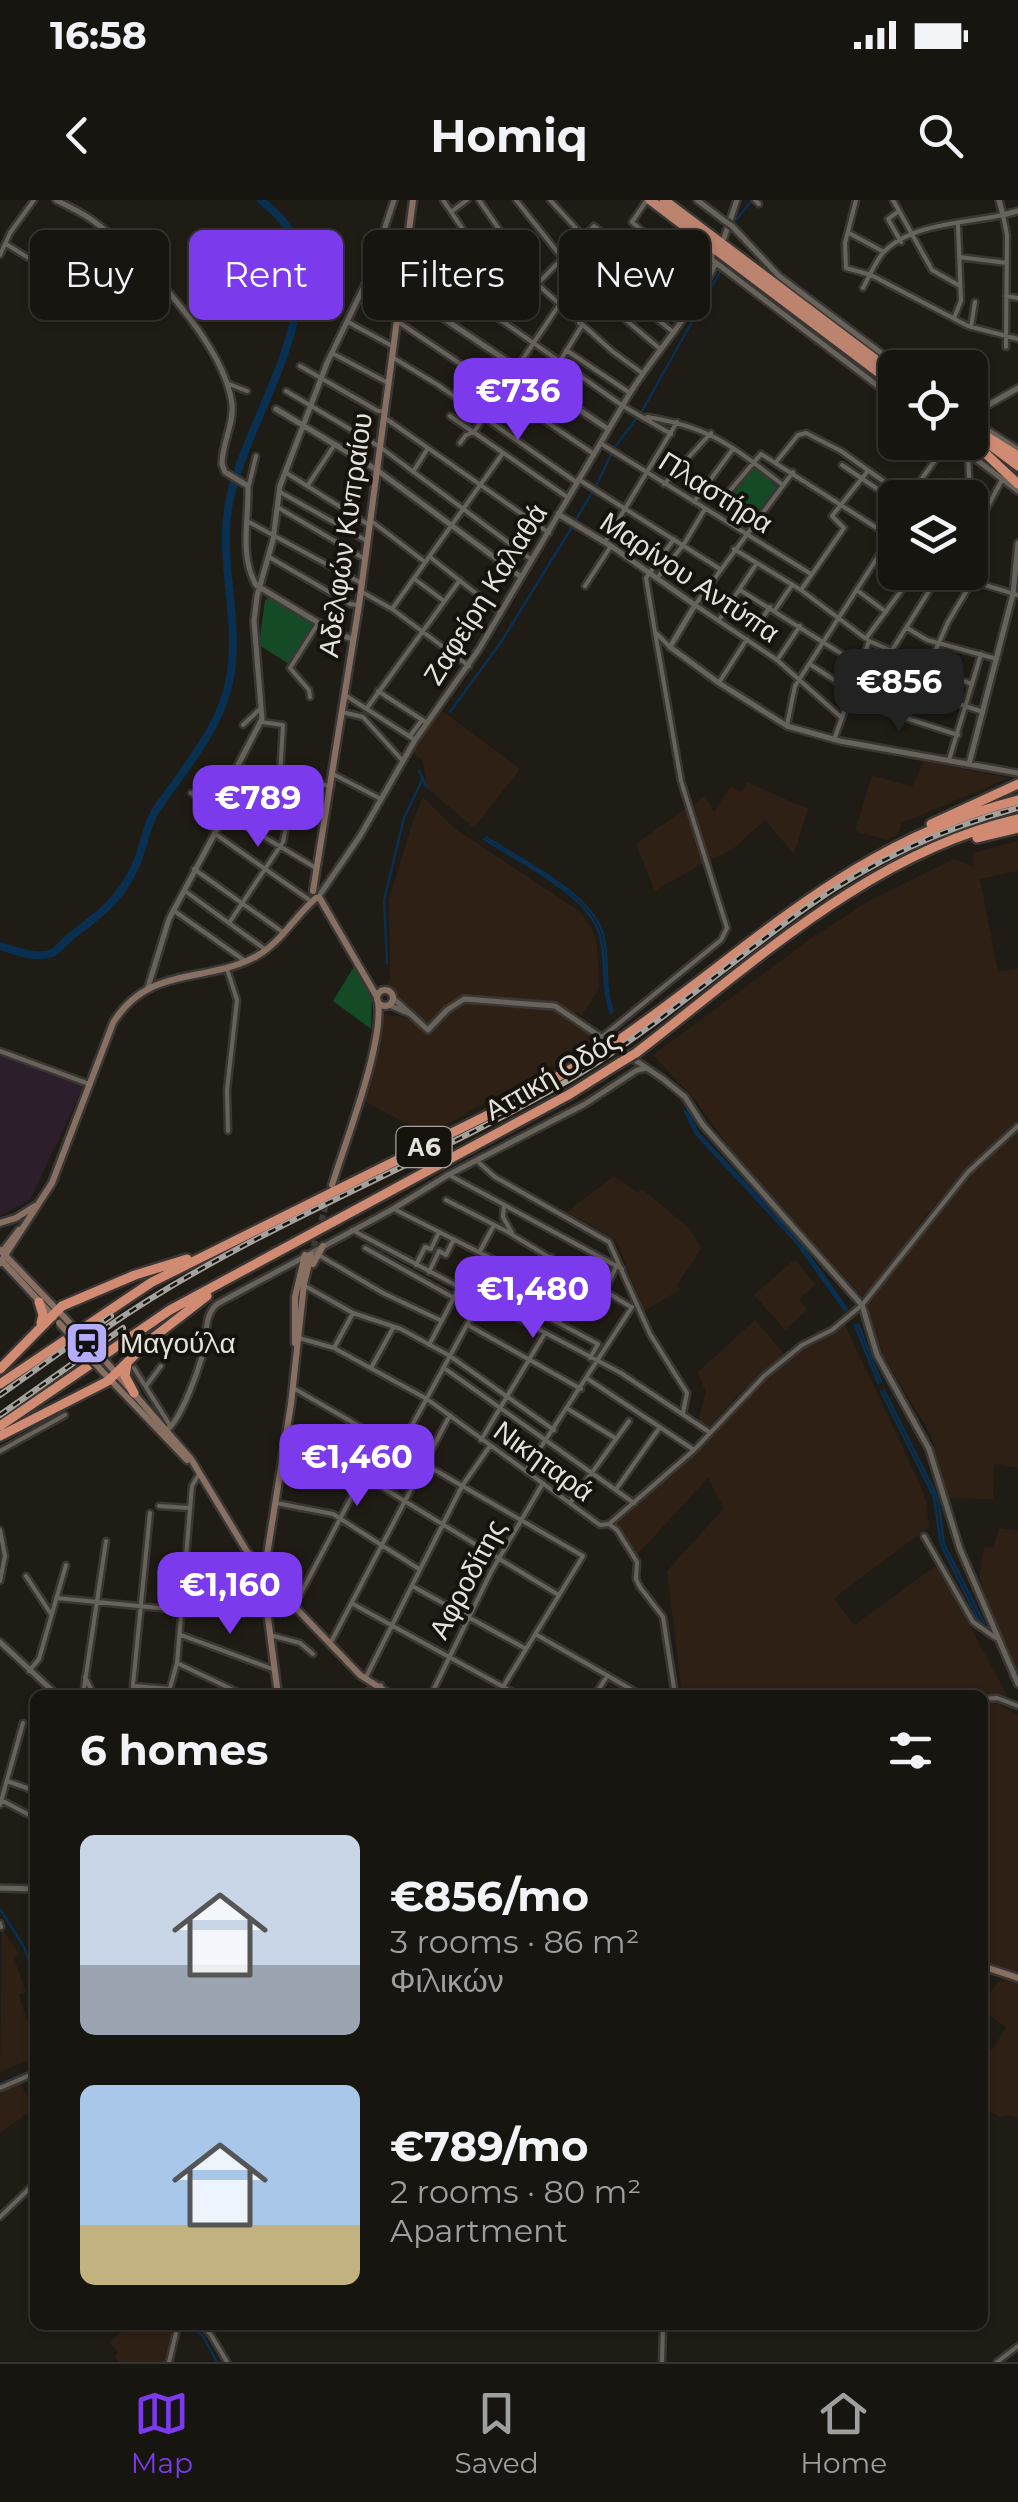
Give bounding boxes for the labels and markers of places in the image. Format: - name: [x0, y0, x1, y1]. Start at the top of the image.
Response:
- pin: €736: [459, 358, 577, 443]
- pin: €856: [840, 649, 958, 734]
- pin: €789: [199, 765, 317, 850]
- pin: €1,480: [452, 1256, 614, 1341]
- station icon: Μαγούλα: [64, 1320, 110, 1366]
- place label: Μαγούλα: [120, 1326, 236, 1360]
- pin: €1,460: [276, 1424, 438, 1509]
- pin: €1,160: [149, 1552, 311, 1637]

